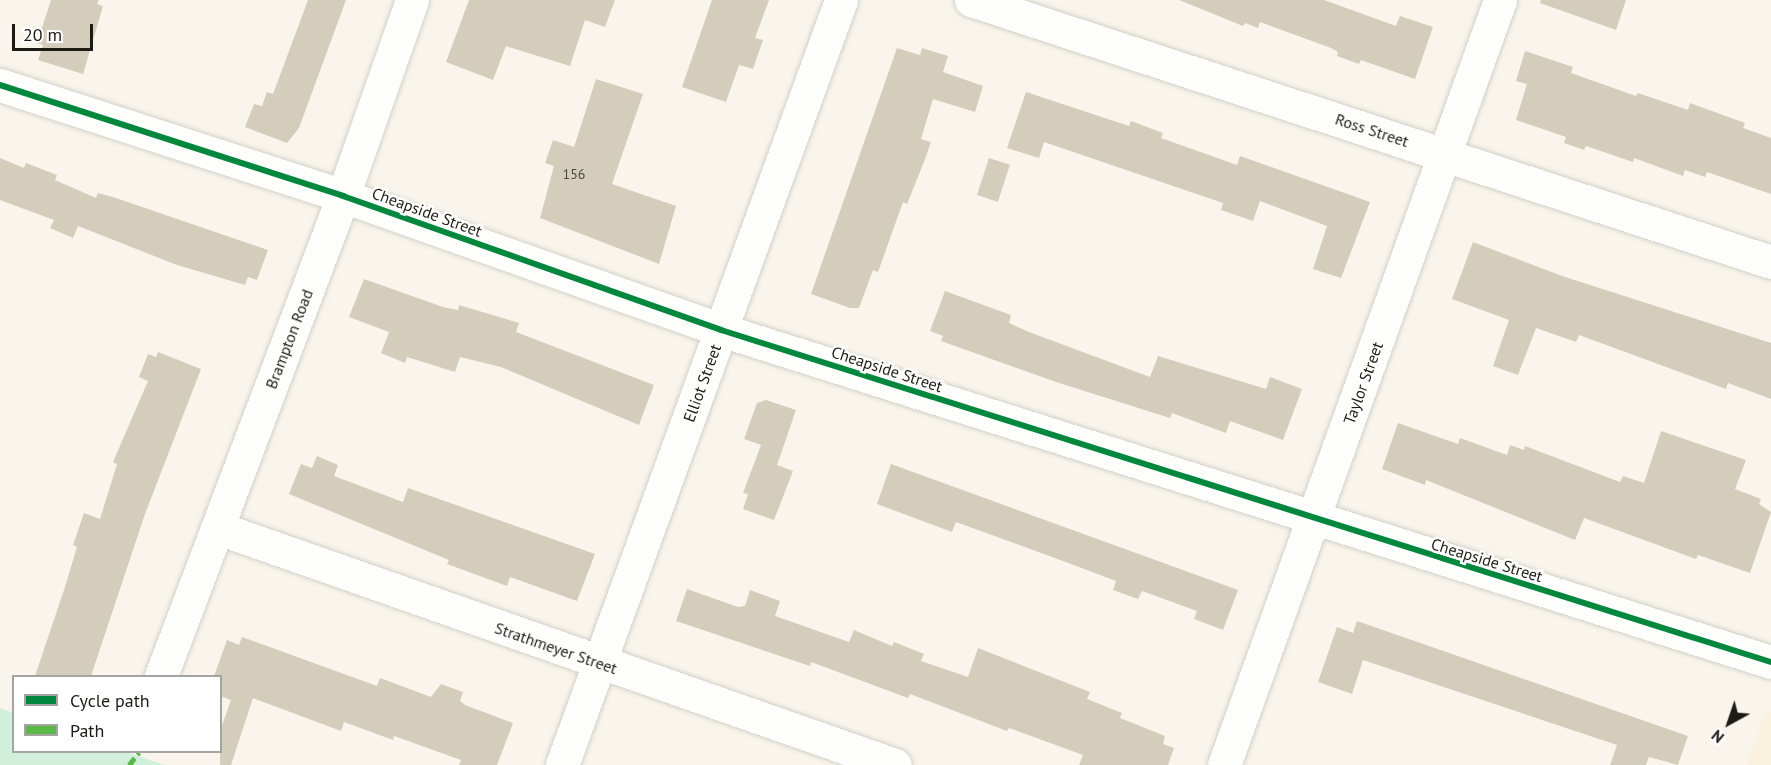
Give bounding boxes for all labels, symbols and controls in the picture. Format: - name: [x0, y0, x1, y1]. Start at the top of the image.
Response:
- scale bar: [15, 12, 96, 50]
- text: 20 m: [23, 23, 62, 46]
- street label: Ross Street: [1333, 109, 1411, 151]
- house number: 156: [563, 166, 585, 182]
- street label: Cheapside Street: [369, 183, 485, 241]
- street label: Brampton Road: [261, 287, 317, 391]
- street label: Taylor Street: [1339, 339, 1387, 427]
- street label: Elliot Street: [679, 341, 725, 425]
- street label: Cheapside Street: [829, 342, 945, 396]
- street label: Cheapside Street: [1429, 534, 1545, 586]
- street label: Strathmeyer Street: [492, 618, 620, 678]
- legend: [12, 675, 222, 753]
- text: Cycle path: [70, 689, 150, 712]
- north arrow: [1699, 693, 1759, 753]
- text: Path: [70, 719, 104, 742]
- text: N: [1707, 726, 1728, 748]

